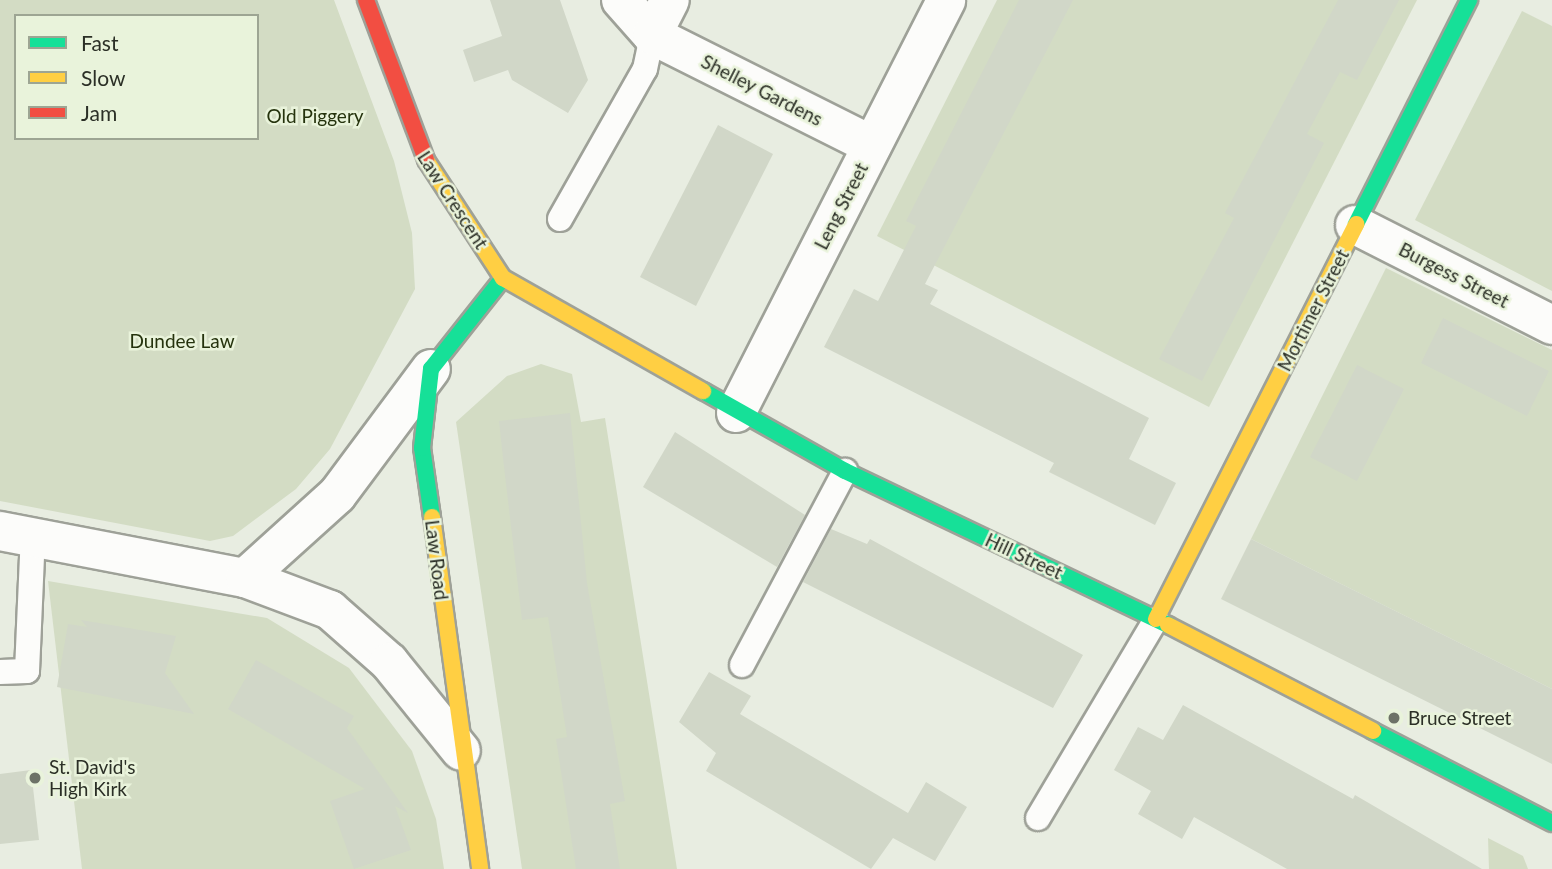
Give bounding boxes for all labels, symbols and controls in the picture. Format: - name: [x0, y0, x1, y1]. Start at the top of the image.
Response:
- legend: [14, 14, 259, 140]
- text: Fast: [81, 30, 118, 55]
- street label: Shelley Gardens: [697, 50, 827, 130]
- text: Slow: [81, 65, 125, 90]
- text: Jam: [81, 100, 117, 125]
- park label: Old Piggery: [266, 105, 364, 127]
- street label: Law Crescent: [413, 147, 493, 253]
- street label: Leng Street: [809, 159, 873, 253]
- street label: Burgess Street: [1395, 237, 1513, 313]
- street label: Mortimer Street: [1272, 245, 1354, 375]
- park label: Dundee Law: [129, 330, 235, 352]
- street label: Law Road: [421, 518, 453, 602]
- street label: Hill Street: [982, 528, 1066, 584]
- place label: Bruce Street: [1408, 707, 1511, 729]
- marker: Bruce Street: [1386, 710, 1402, 726]
- place label: St. David's High Kirk: [49, 756, 135, 800]
- marker: St. David's High Kirk: [27, 770, 43, 786]

